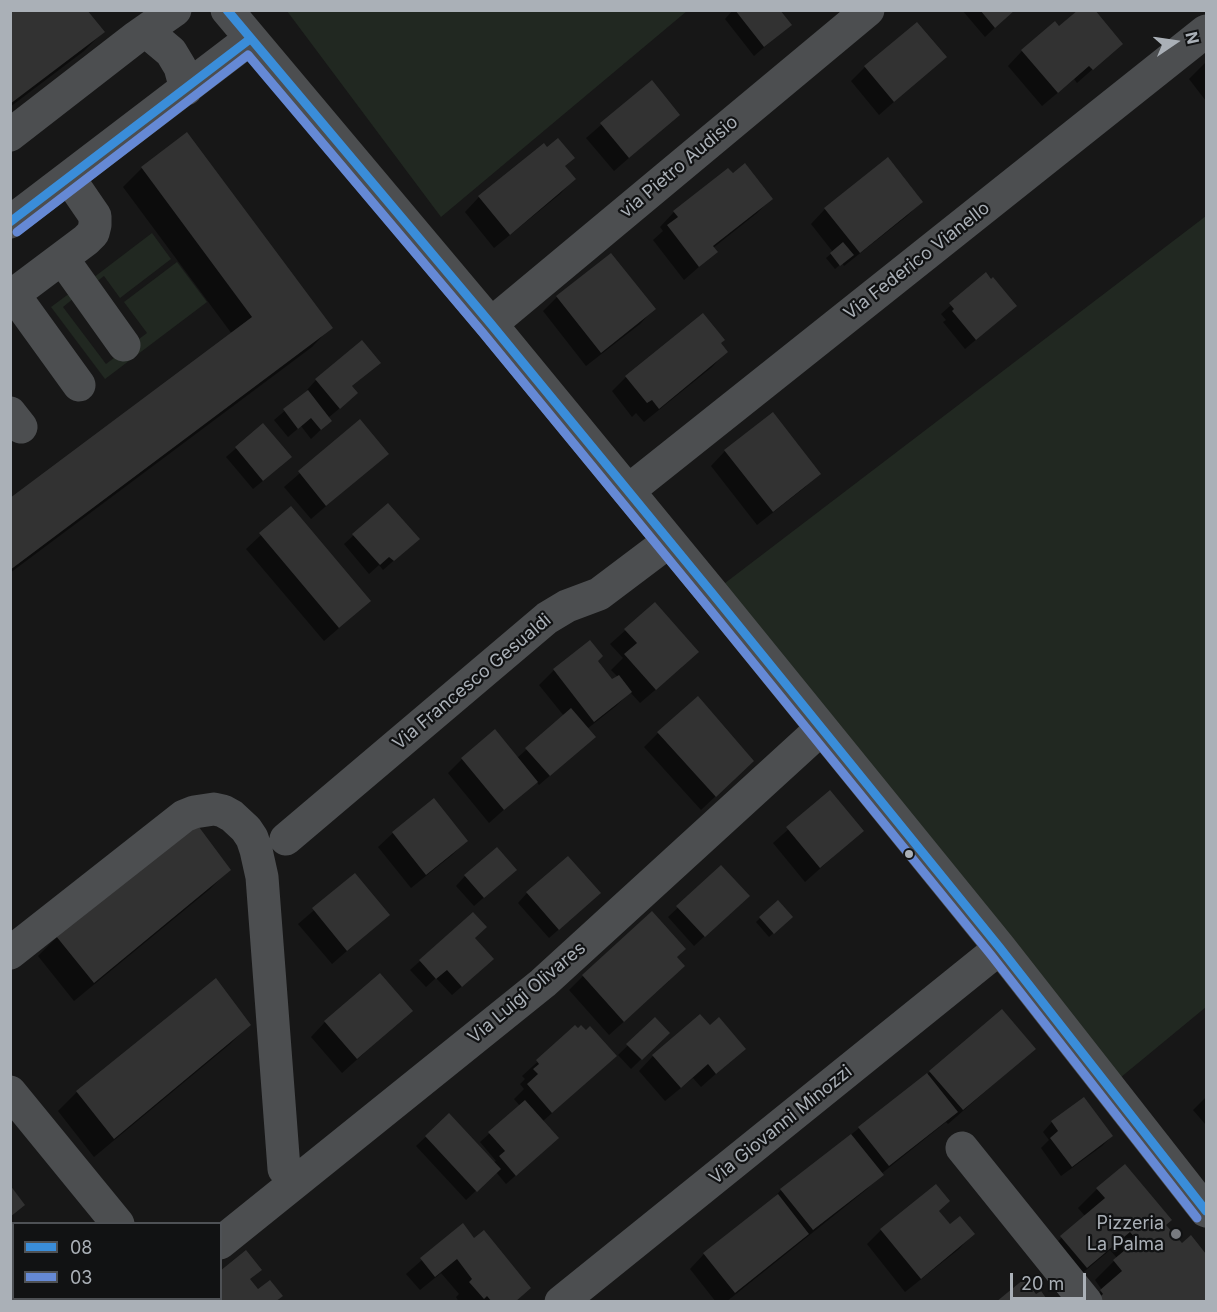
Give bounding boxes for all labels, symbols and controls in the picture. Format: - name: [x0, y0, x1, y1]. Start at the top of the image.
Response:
- north arrow: [1145, 12, 1205, 72]
- text: N: [1181, 30, 1204, 46]
- street label: via Pietro Audisio: [616, 111, 742, 223]
- street label: Via Federico Vianello: [840, 197, 994, 325]
- street label: Via Francesco Gesualdi: [388, 609, 556, 755]
- unlabelled marker: [903, 848, 915, 860]
- street label: Via Luigi Olivares: [464, 938, 590, 1048]
- street label: Via Giovanni Minozzi: [705, 1061, 857, 1189]
- place label: Pizzeria La Palma: [1087, 1213, 1164, 1256]
- legend: [12, 1222, 222, 1300]
- marker: Pizzeria La Palma: [1169, 1227, 1183, 1241]
- text: 08: [70, 1237, 93, 1258]
- scale bar: [1013, 1261, 1090, 1299]
- text: 03: [70, 1267, 92, 1288]
- text: 20 m: [1021, 1273, 1064, 1294]

